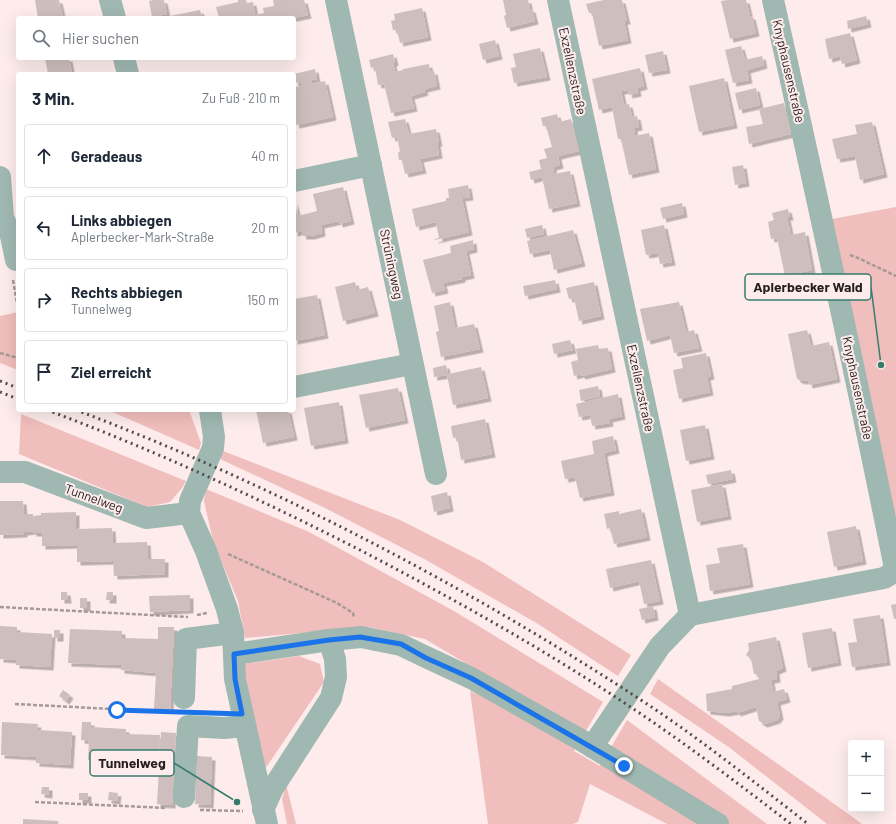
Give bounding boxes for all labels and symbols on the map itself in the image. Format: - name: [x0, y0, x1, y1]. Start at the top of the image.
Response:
- street label: Knyphausenstraße: [769, 18, 809, 124]
- street label: Exzellenzstraße: [556, 26, 590, 116]
- street label: Strüningweg: [377, 227, 407, 301]
- callout: Aplerbecker Wald: [745, 274, 871, 300]
- text: Aplerbecker Wald: [753, 278, 863, 295]
- street label: Knyphausenstraße: [839, 335, 877, 441]
- street label: Exzellenzstraße: [624, 343, 658, 433]
- street label: Tunnelweg: [63, 480, 125, 516]
- route start: [108, 701, 126, 719]
- callout: Tunnelweg: [90, 750, 174, 776]
- text: Tunnelweg: [98, 754, 166, 771]
- route end: [615, 757, 633, 775]

